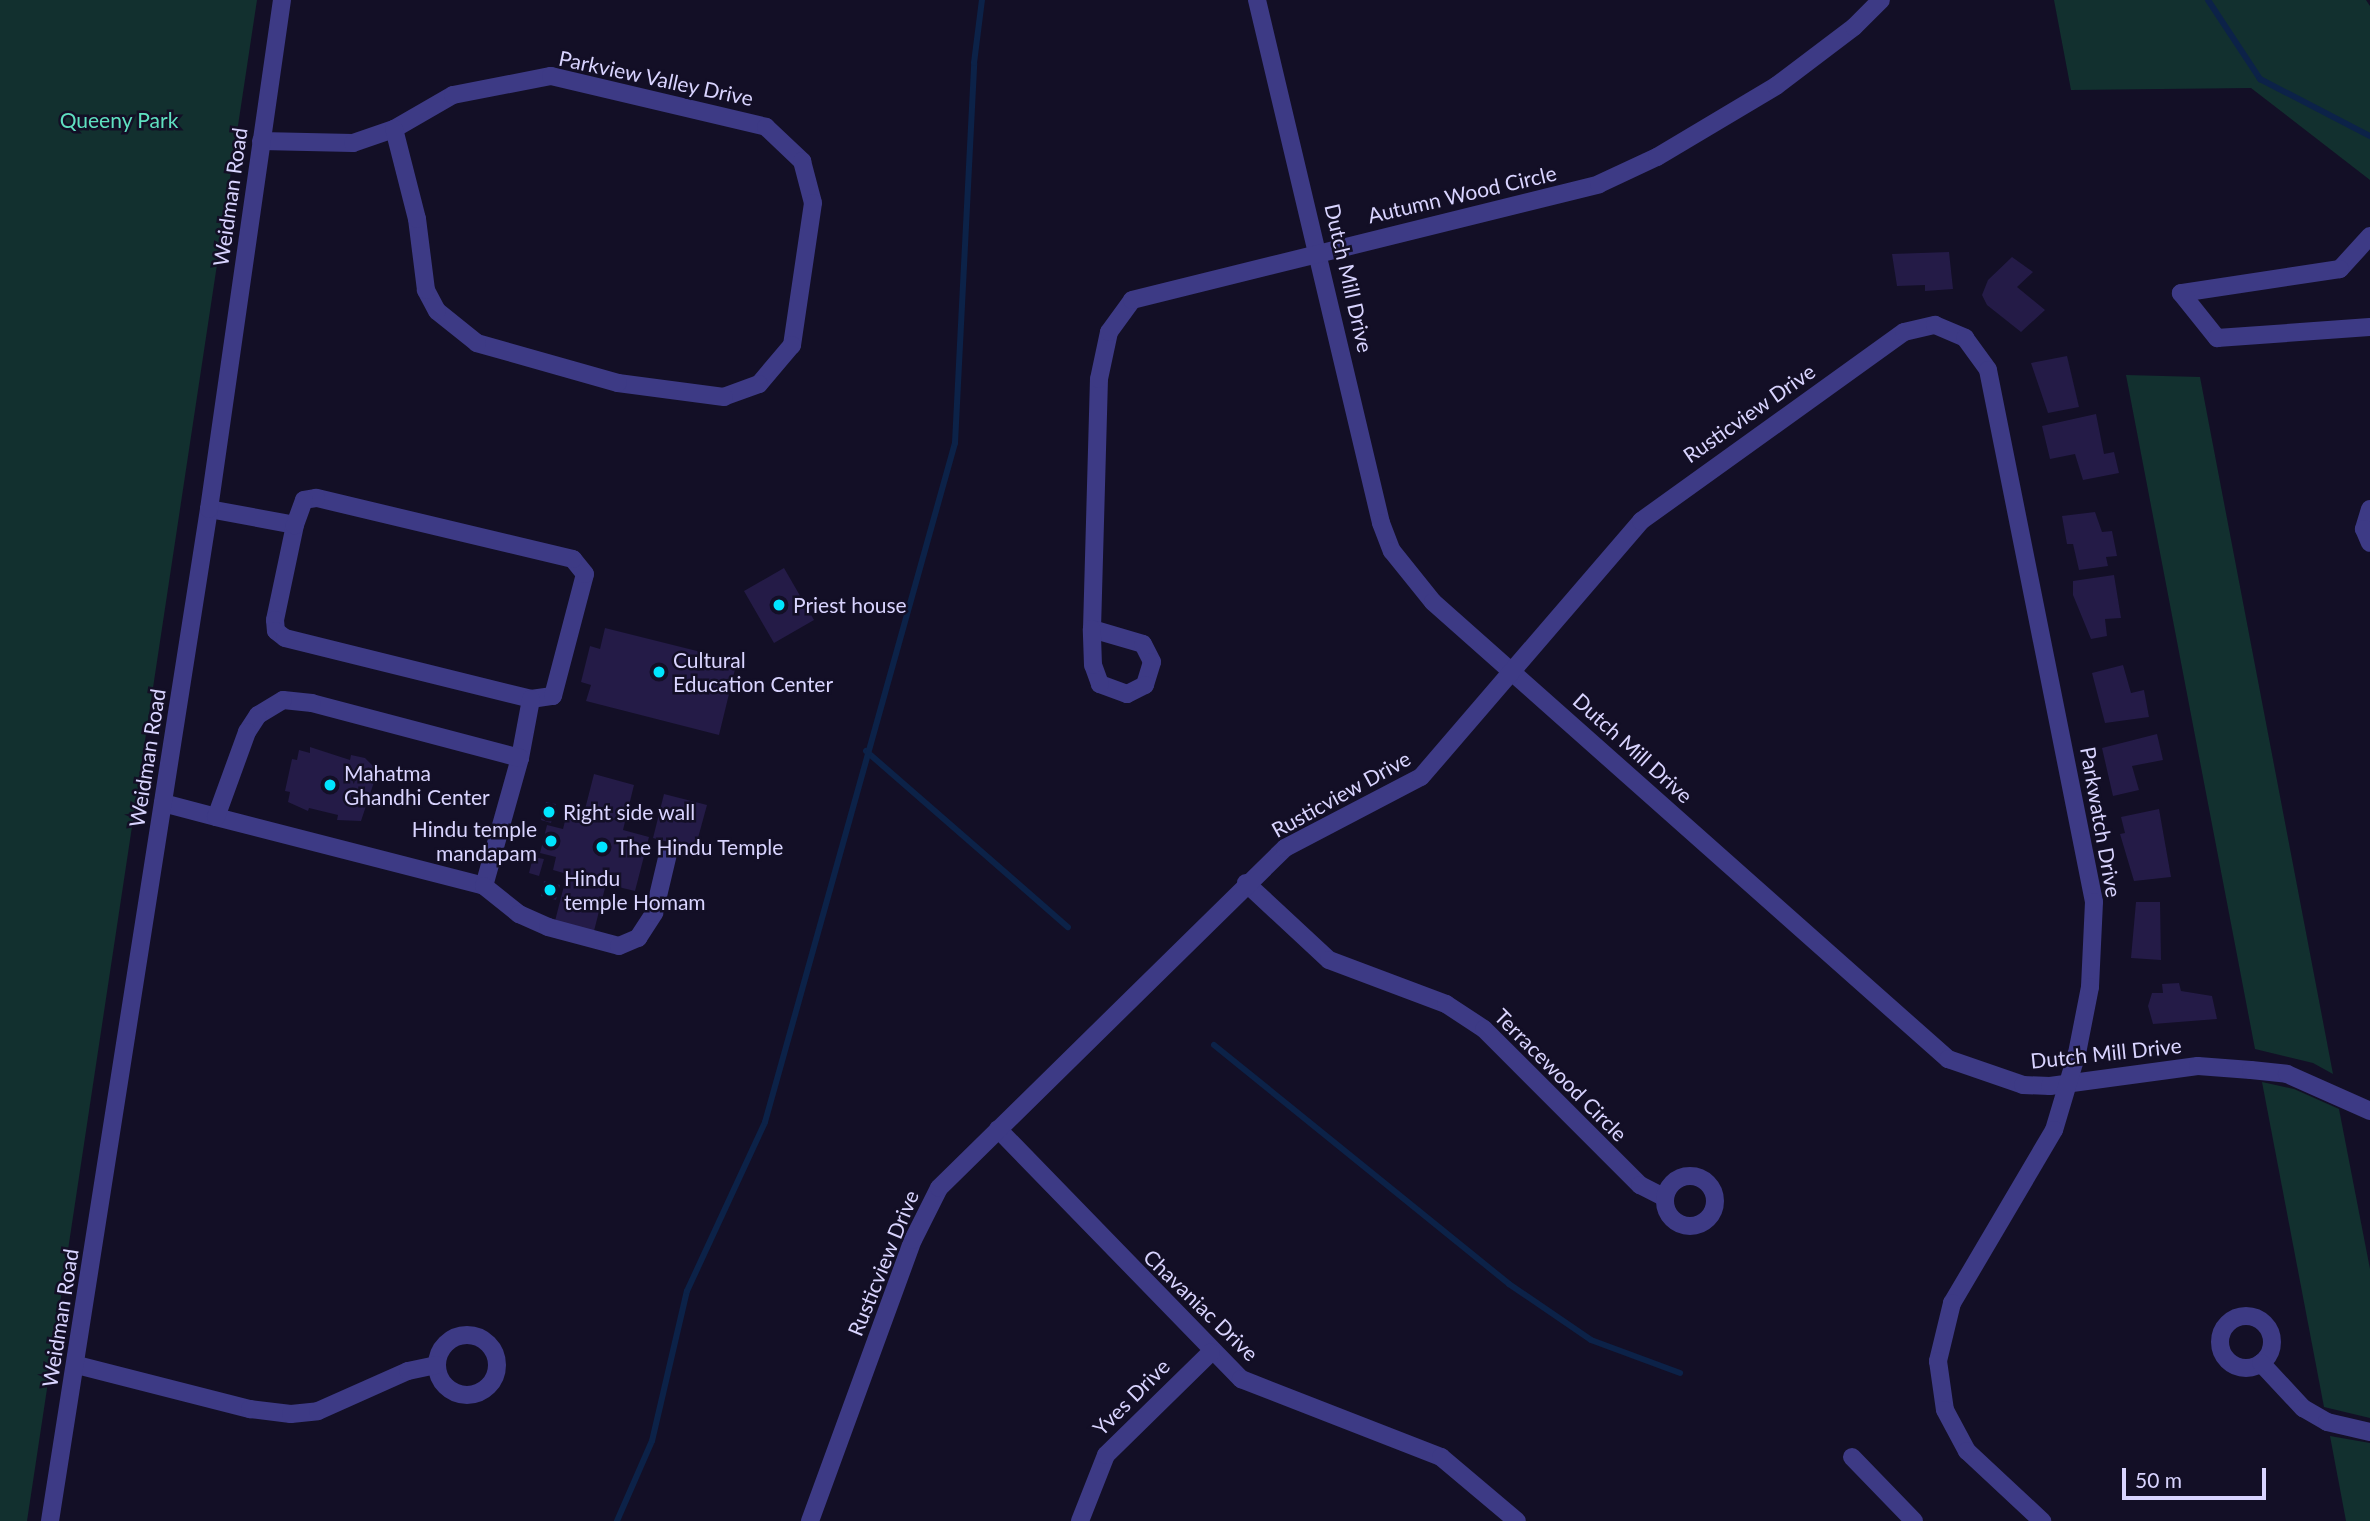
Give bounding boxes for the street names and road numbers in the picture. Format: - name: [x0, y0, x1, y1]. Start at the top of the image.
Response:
- street label: Parkview Valley Drive: [556, 45, 756, 111]
- street label: Weidman Road: [208, 126, 252, 268]
- street label: Autumn Wood Circle: [1365, 160, 1559, 228]
- street label: Dutch Mill Drive: [1320, 201, 1378, 355]
- street label: Rusticview Drive: [1678, 358, 1820, 468]
- street label: Weidman Road: [124, 687, 170, 829]
- street label: Dutch Mill Drive: [1568, 688, 1698, 808]
- street label: Rusticview Drive: [1267, 745, 1415, 843]
- street label: Parkwatch Drive: [2075, 745, 2127, 899]
- street label: Terracewood Circle: [1490, 1004, 1632, 1146]
- street label: Dutch Mill Drive: [2029, 1033, 2183, 1073]
- street label: Rusticview Drive: [842, 1186, 924, 1340]
- street label: Chavaniac Drive: [1138, 1244, 1264, 1366]
- street label: Weidman Road: [37, 1247, 83, 1389]
- street label: Yves Drive: [1087, 1353, 1175, 1441]

